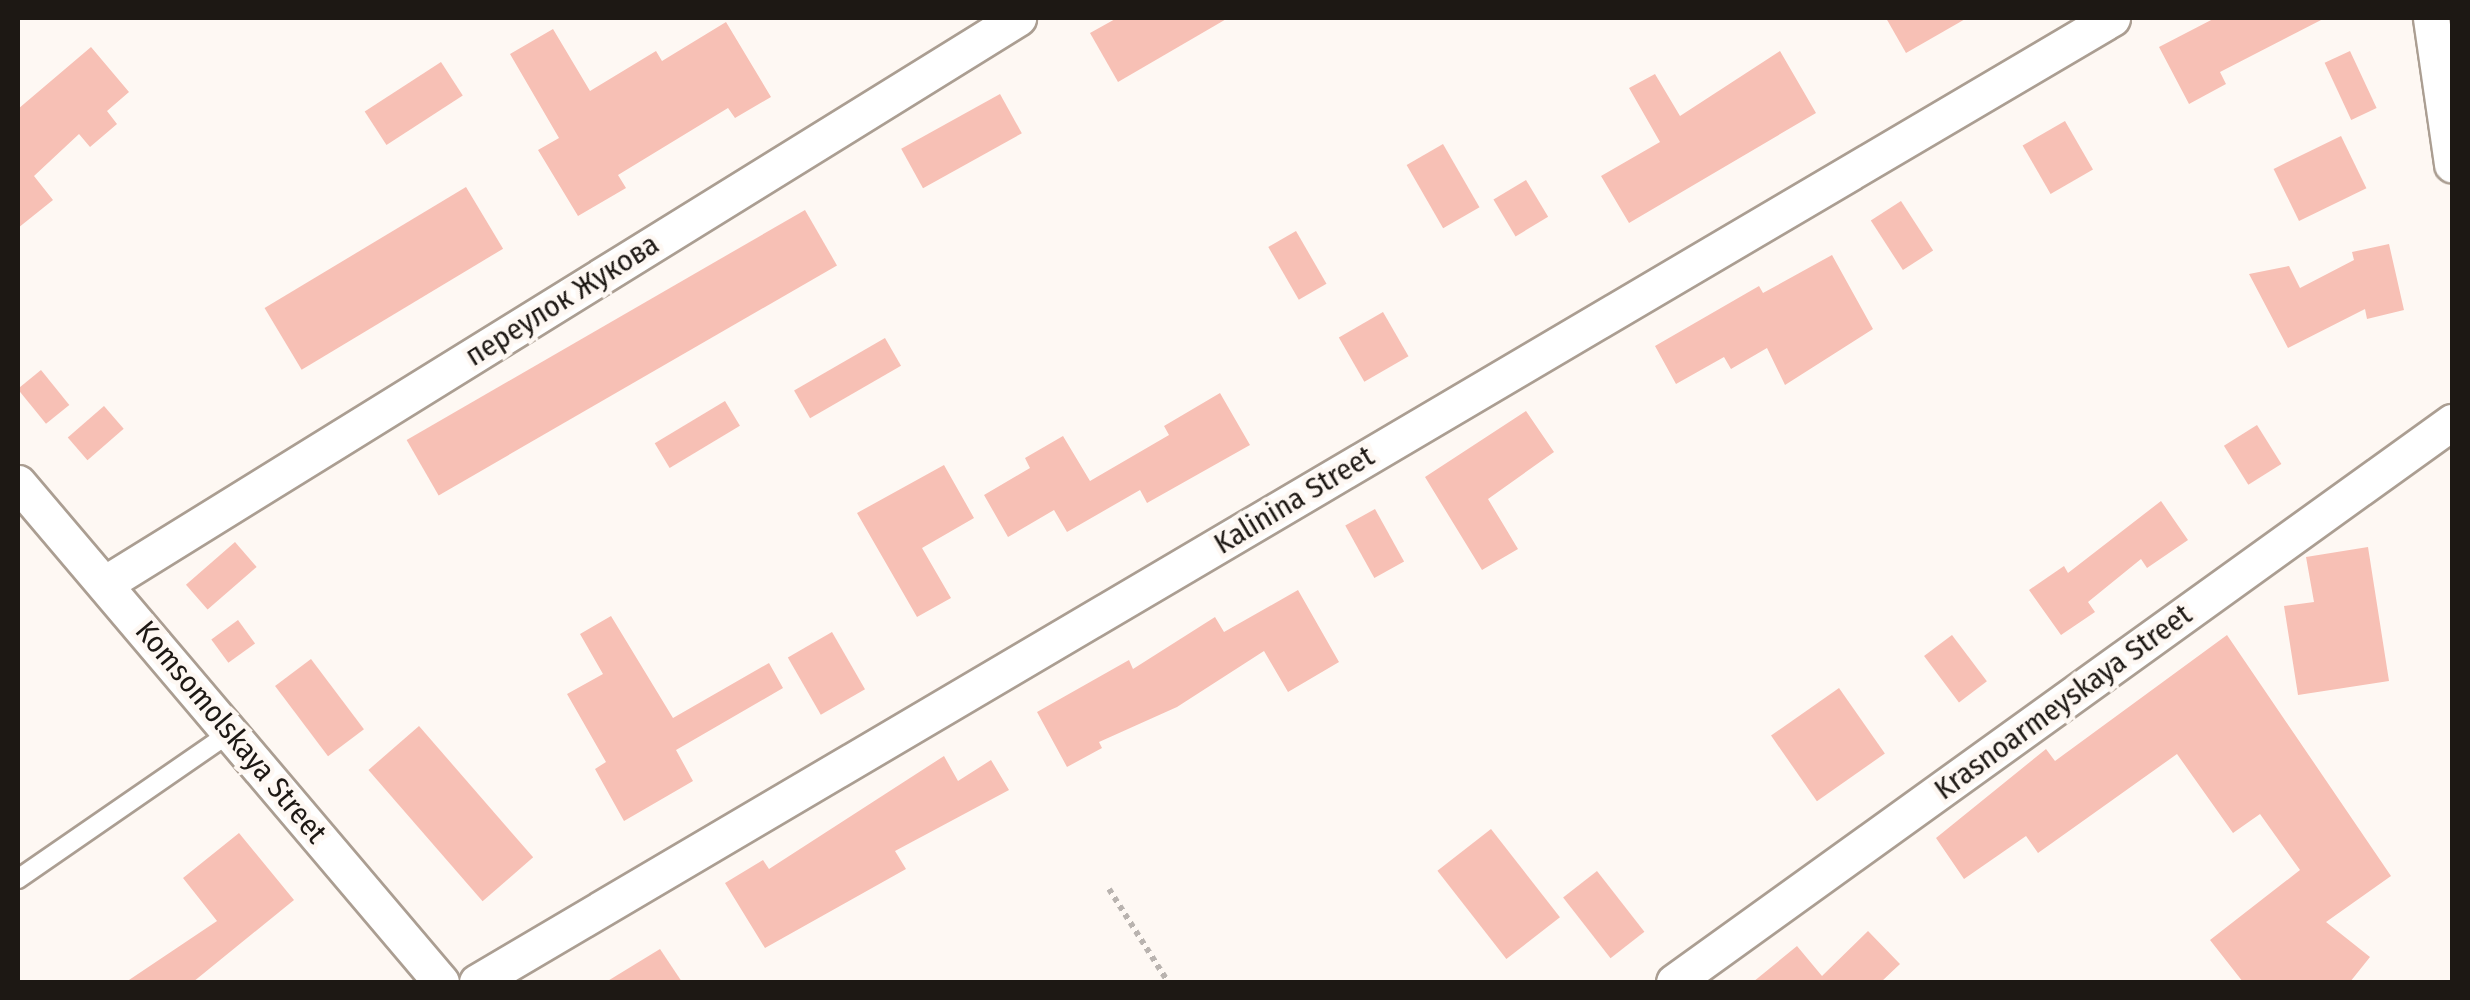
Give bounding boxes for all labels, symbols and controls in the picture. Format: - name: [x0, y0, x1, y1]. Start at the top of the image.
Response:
- street label: переулок Жукова: [459, 226, 665, 374]
- street label: Kalinina Street: [1207, 438, 1381, 562]
- street label: Krasnoarmeyskaya Street: [1927, 597, 2199, 807]
- street label: Komsomolskaya Street: [128, 614, 334, 850]

